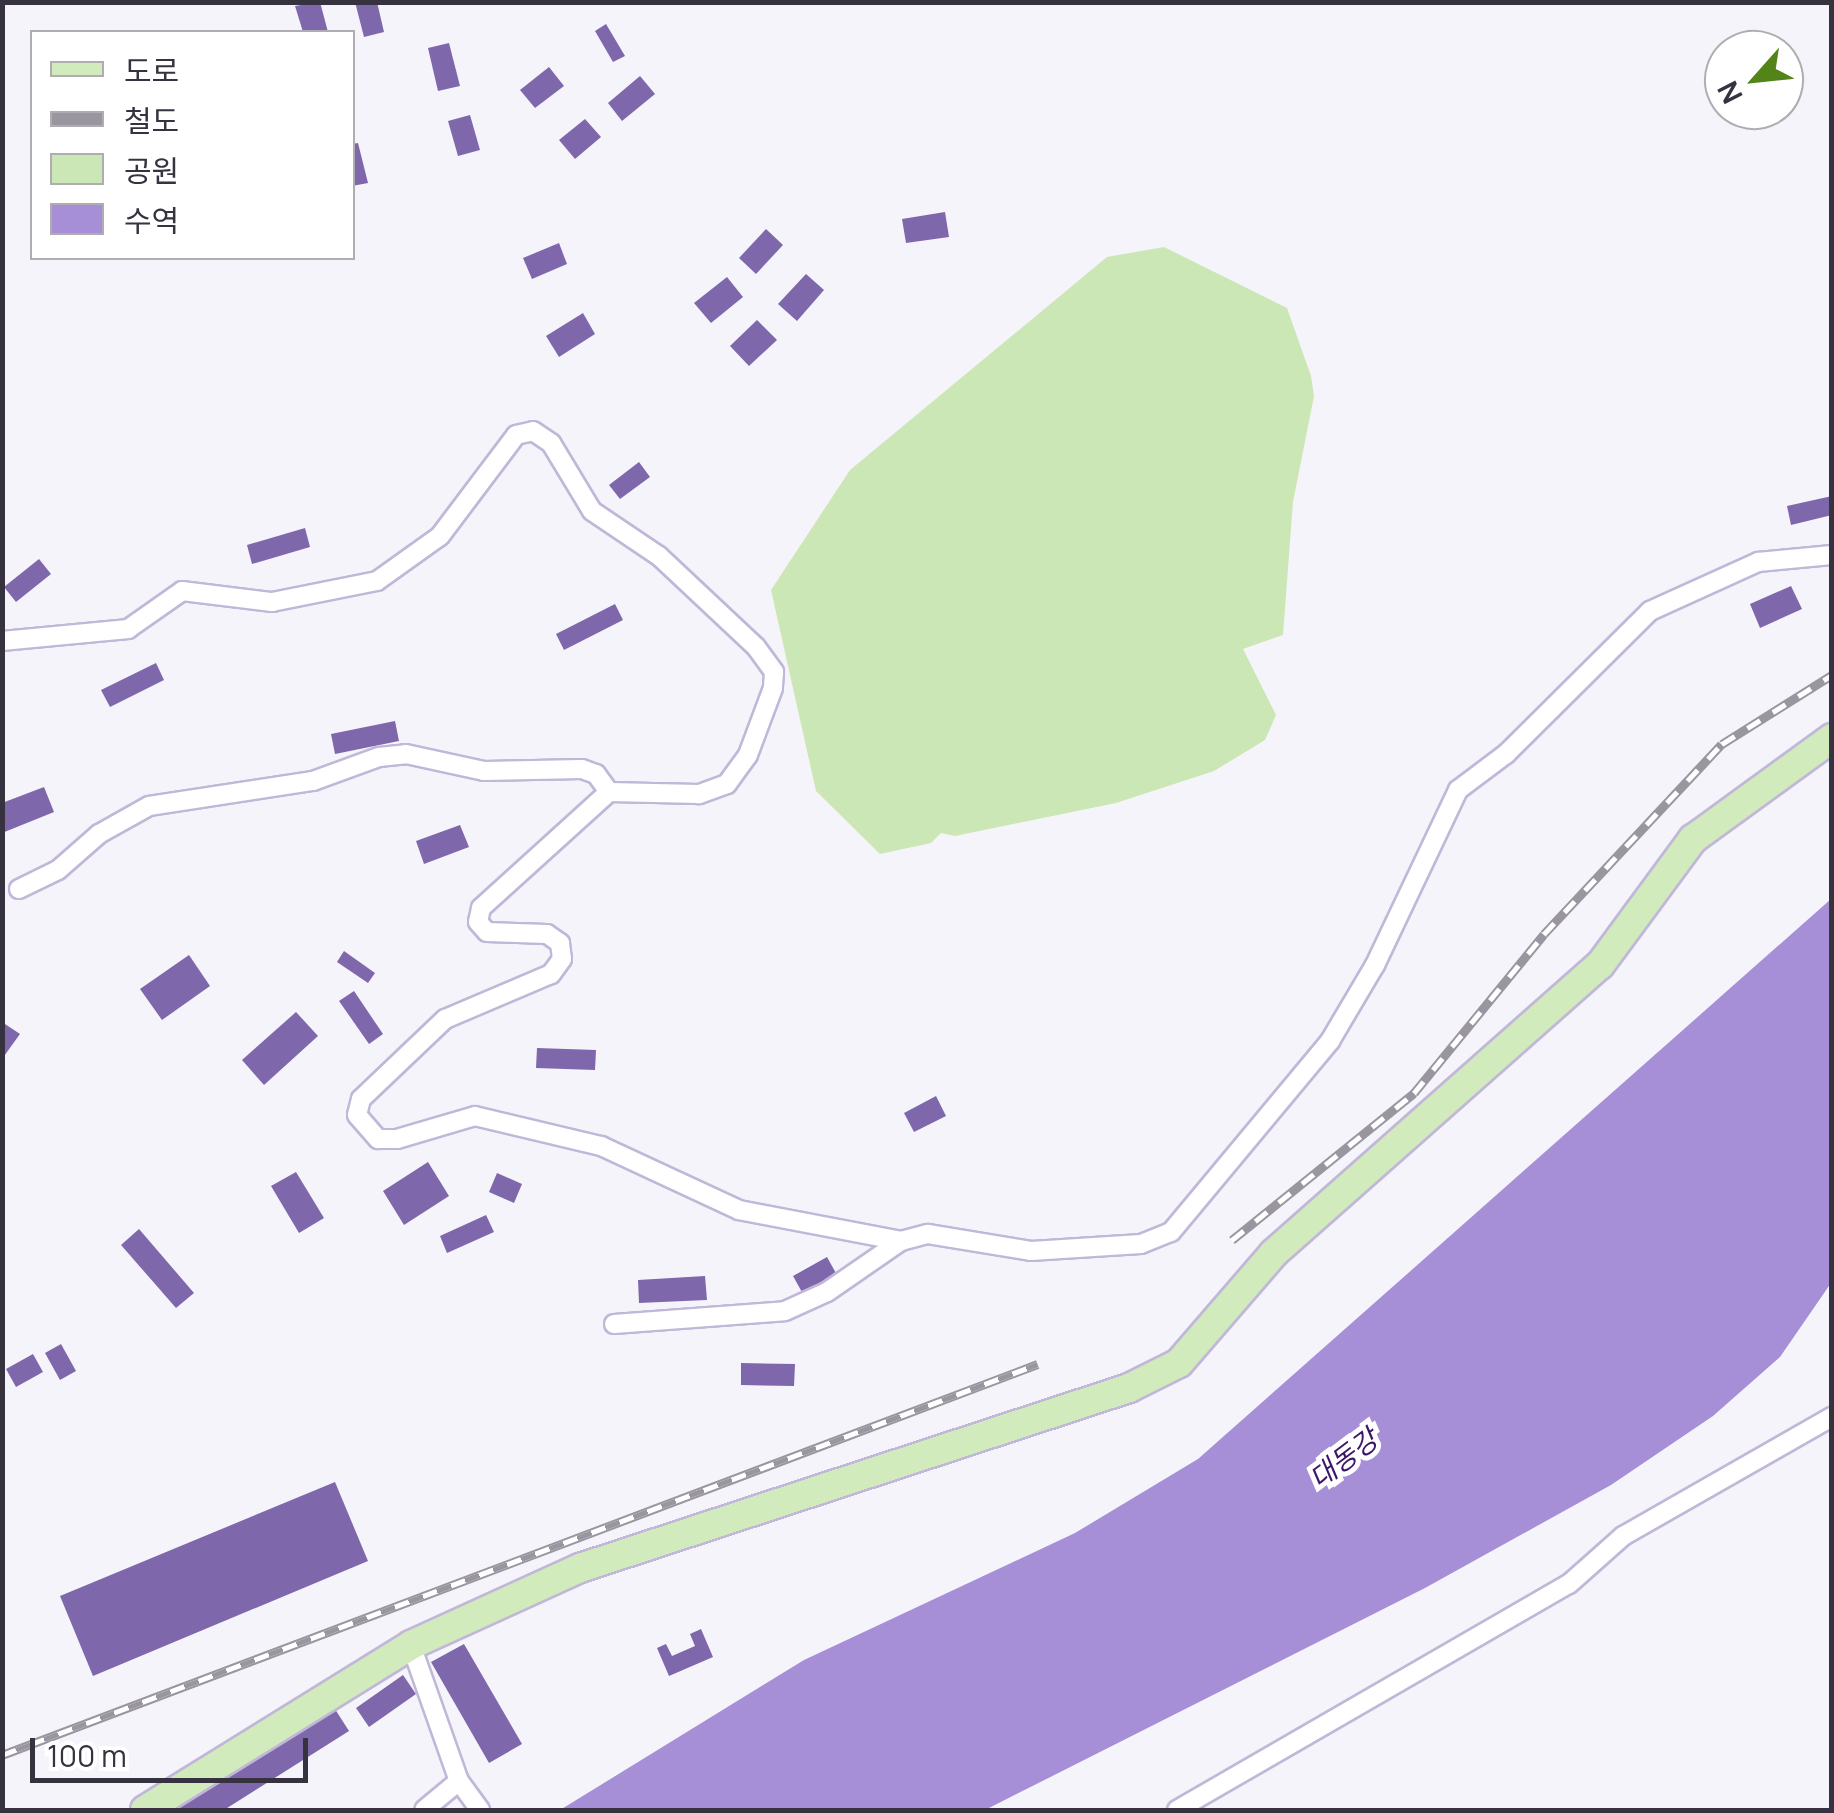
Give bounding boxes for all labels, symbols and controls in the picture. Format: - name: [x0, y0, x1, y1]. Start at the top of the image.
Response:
- legend: [30, 30, 355, 260]
- north arrow: [1704, 30, 1804, 130]
- text: 도로: [124, 50, 179, 91]
- text: N: [1708, 75, 1751, 110]
- text: 철도: [124, 100, 179, 141]
- text: 공원: [124, 150, 179, 191]
- text: 수역: [124, 200, 179, 241]
- water label: 대동강: [1302, 1421, 1384, 1495]
- scale bar: [35, 1718, 312, 1780]
- text: 100 m: [47, 1735, 127, 1776]

